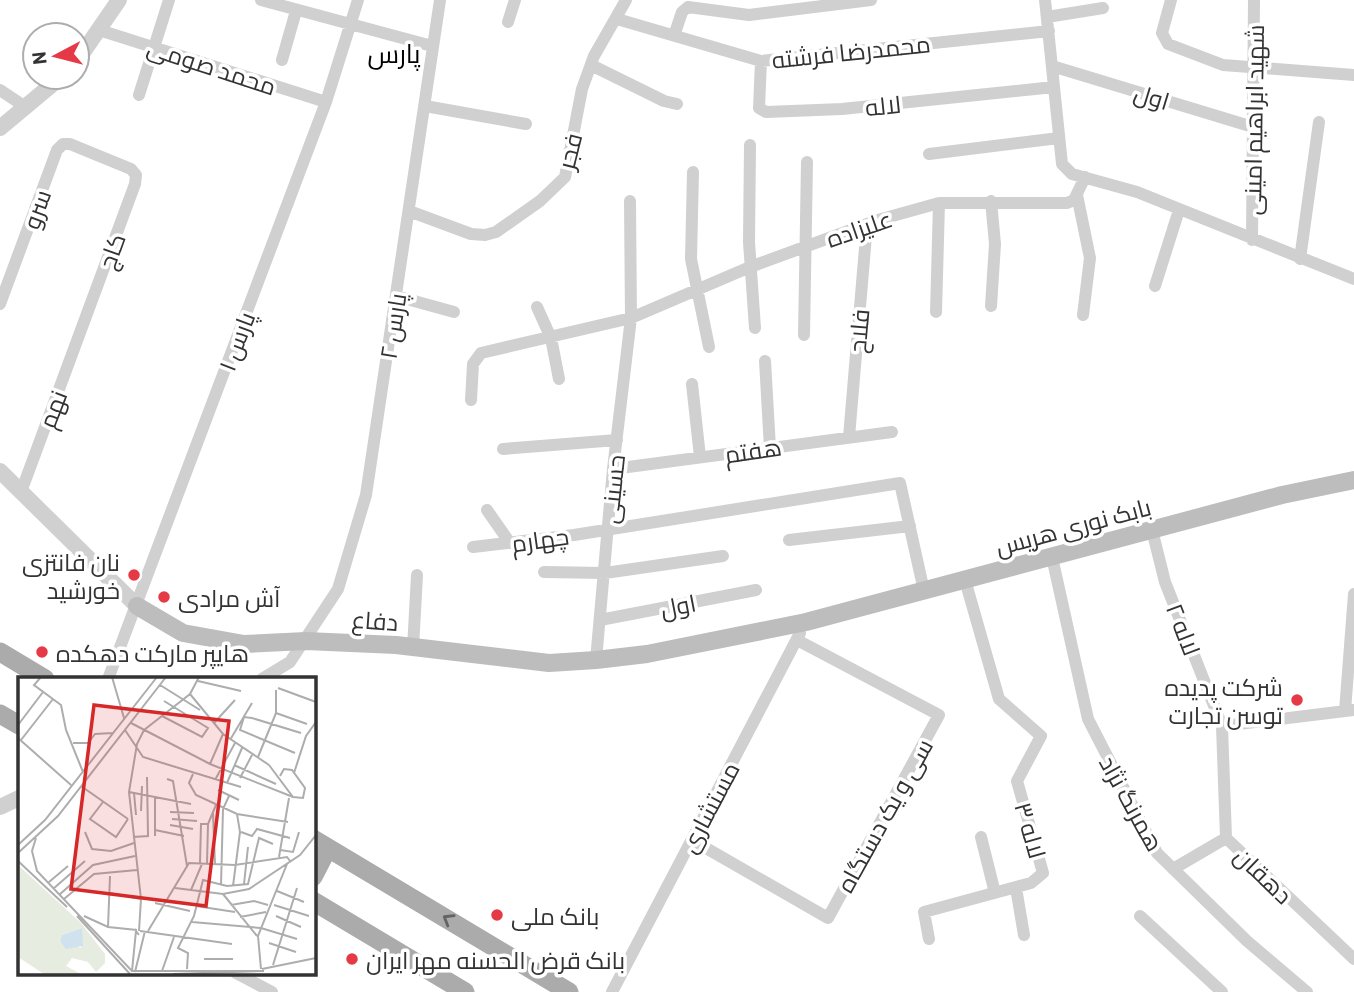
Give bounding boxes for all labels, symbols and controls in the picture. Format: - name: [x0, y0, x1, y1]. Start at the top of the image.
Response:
- north arrow: [21, 21, 91, 91]
- street label: شهید ابراهیم امینی: [1237, 24, 1272, 216]
- street label: محمدرضا فرشته: [770, 28, 932, 74]
- street label: محمد صومی: [144, 32, 280, 101]
- district label: پارس: [368, 37, 421, 71]
- text: N: [26, 50, 51, 66]
- street label: اول: [1130, 77, 1173, 116]
- street label: لاله: [864, 89, 902, 121]
- street label: فجر: [550, 130, 587, 174]
- street label: سرو: [16, 185, 56, 233]
- street label: علیزاده: [822, 203, 896, 253]
- street label: کاج: [91, 229, 134, 274]
- street label: پارس ۲: [372, 290, 415, 361]
- street label: پارس ۱: [212, 307, 263, 376]
- street label: فلاح: [842, 308, 877, 355]
- street label: نهم: [32, 386, 75, 433]
- street label: هفتم: [723, 432, 784, 471]
- street label: حسینی: [594, 453, 631, 525]
- street label: بابک نوری هریس: [992, 491, 1154, 562]
- street label: چهارم: [509, 521, 571, 560]
- place label: نان فانتزی خورشید: [22, 547, 120, 604]
- marker: نان فانتزی خورشید: [126, 567, 142, 583]
- place label: آش مرادی: [178, 583, 281, 613]
- street label: اول: [658, 587, 698, 624]
- marker: آش مرادی: [156, 589, 172, 605]
- street label: لاله ۲: [1161, 599, 1207, 659]
- street label: دفاع: [351, 604, 399, 639]
- place label: هایپر مارکت دهکده: [56, 638, 249, 670]
- marker: هایپر مارکت دهکده: [34, 644, 50, 660]
- place label: شرکت پدیده توسن تجارت: [1164, 672, 1284, 730]
- inset map: [18, 677, 315, 974]
- marker: شرکت پدیده توسن تجارت: [1289, 692, 1305, 708]
- street label: سی و یک دستگاه: [830, 733, 939, 897]
- street label: همرنگ نژاد: [1094, 750, 1170, 856]
- street label: مستشاری: [673, 757, 746, 858]
- street label: لاله ۳: [1009, 799, 1053, 861]
- street label: دهقان: [1228, 841, 1299, 910]
- place label: بانک ملی: [511, 901, 599, 931]
- marker: بانک ملی: [489, 907, 505, 923]
- one-way arrow: [442, 914, 455, 927]
- place label: بانک قرض الحسنه مهر ایران: [366, 945, 625, 975]
- marker: بانک قرض الحسنه مهر ایران: [344, 951, 360, 967]

